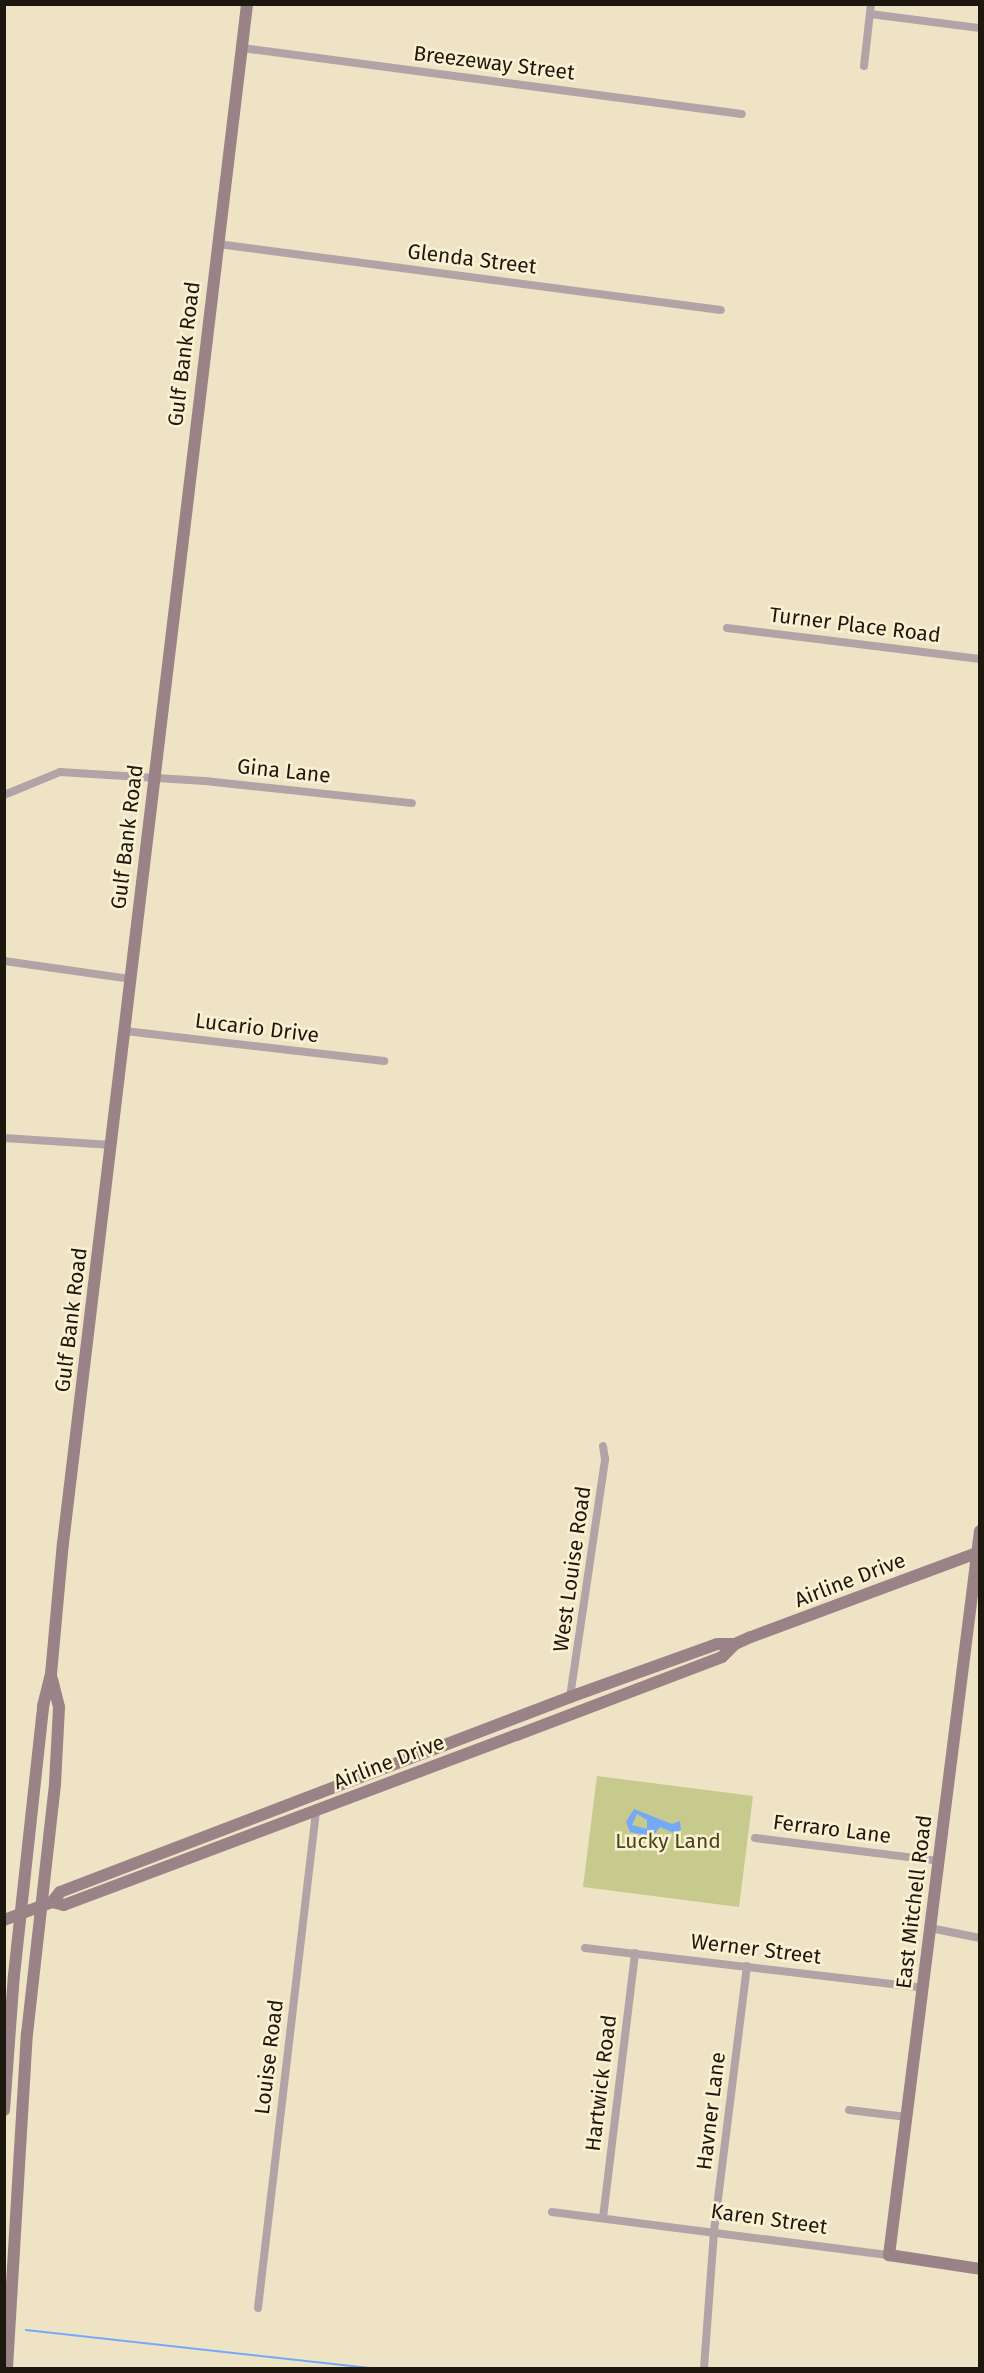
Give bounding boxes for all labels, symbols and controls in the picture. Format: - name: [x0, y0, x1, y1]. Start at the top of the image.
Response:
- street label: Breezeway Street: [412, 41, 576, 85]
- street label: Glenda Street: [406, 239, 538, 279]
- street label: Gulf Bank Road: [163, 280, 205, 428]
- street label: Turner Place Road: [768, 602, 942, 648]
- street label: Gina Lane: [236, 754, 332, 788]
- street label: Gulf Bank Road: [106, 763, 148, 911]
- street label: Lucario Drive: [194, 1008, 320, 1048]
- street label: Gulf Bank Road: [50, 1246, 92, 1394]
- street label: West Louise Road: [548, 1485, 596, 1653]
- street label: Airline Drive: [791, 1547, 909, 1613]
- street label: Airline Drive: [330, 1729, 448, 1795]
- street label: Ferraro Lane: [772, 1809, 892, 1849]
- street label: East Mitchell Road: [891, 1814, 937, 1990]
- park label: Lucky Land: [615, 1828, 721, 1854]
- street label: Werner Street: [689, 1929, 823, 1969]
- street label: Louise Road: [249, 1998, 289, 2116]
- street label: Hartwick Road: [580, 2013, 622, 2153]
- street label: Havner Lane: [691, 2051, 731, 2171]
- street label: Karen Street: [709, 2198, 829, 2240]

